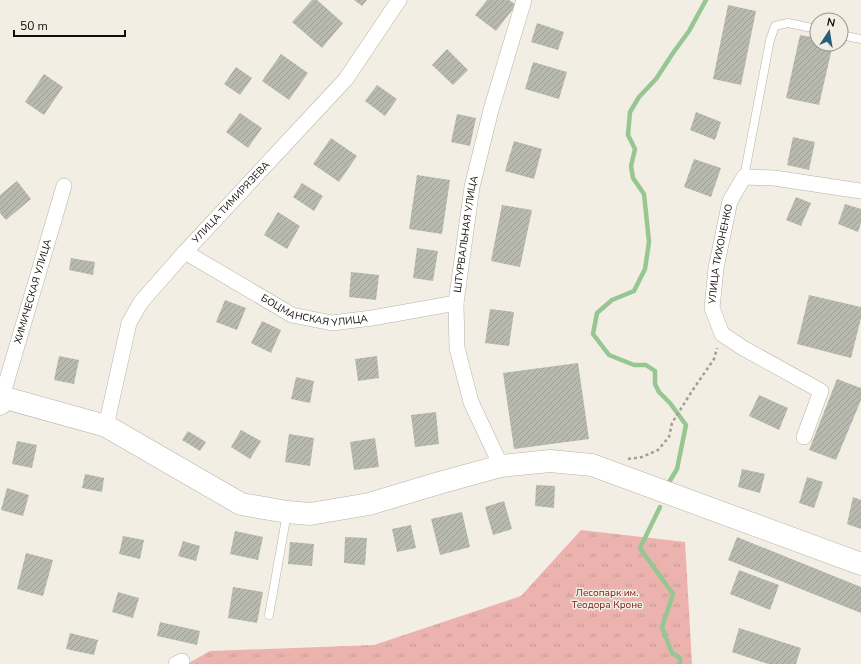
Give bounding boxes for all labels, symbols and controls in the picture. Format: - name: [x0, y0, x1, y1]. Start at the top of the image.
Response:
- scale bar: [14, 12, 125, 38]
- north arrow: [809, 12, 849, 52]
- text: N: [825, 15, 837, 31]
- text: 50 m: [20, 18, 48, 34]
- street label: УЛИЦА ТИМИРЯЗЕВА: [189, 158, 273, 247]
- street label: ШТУРВАЛЬНАЯ УЛИЦА: [451, 174, 482, 294]
- street label: УЛИЦА ТИХОНЕНКО: [705, 202, 736, 306]
- street label: ХИМИЧЕСКАЯ УЛИЦА: [11, 237, 55, 345]
- street label: БОЦМАНСКАЯ УЛИЦА: [258, 291, 369, 330]
- park label: Лесопарк им. Теодора Кроне: [571, 586, 643, 612]

